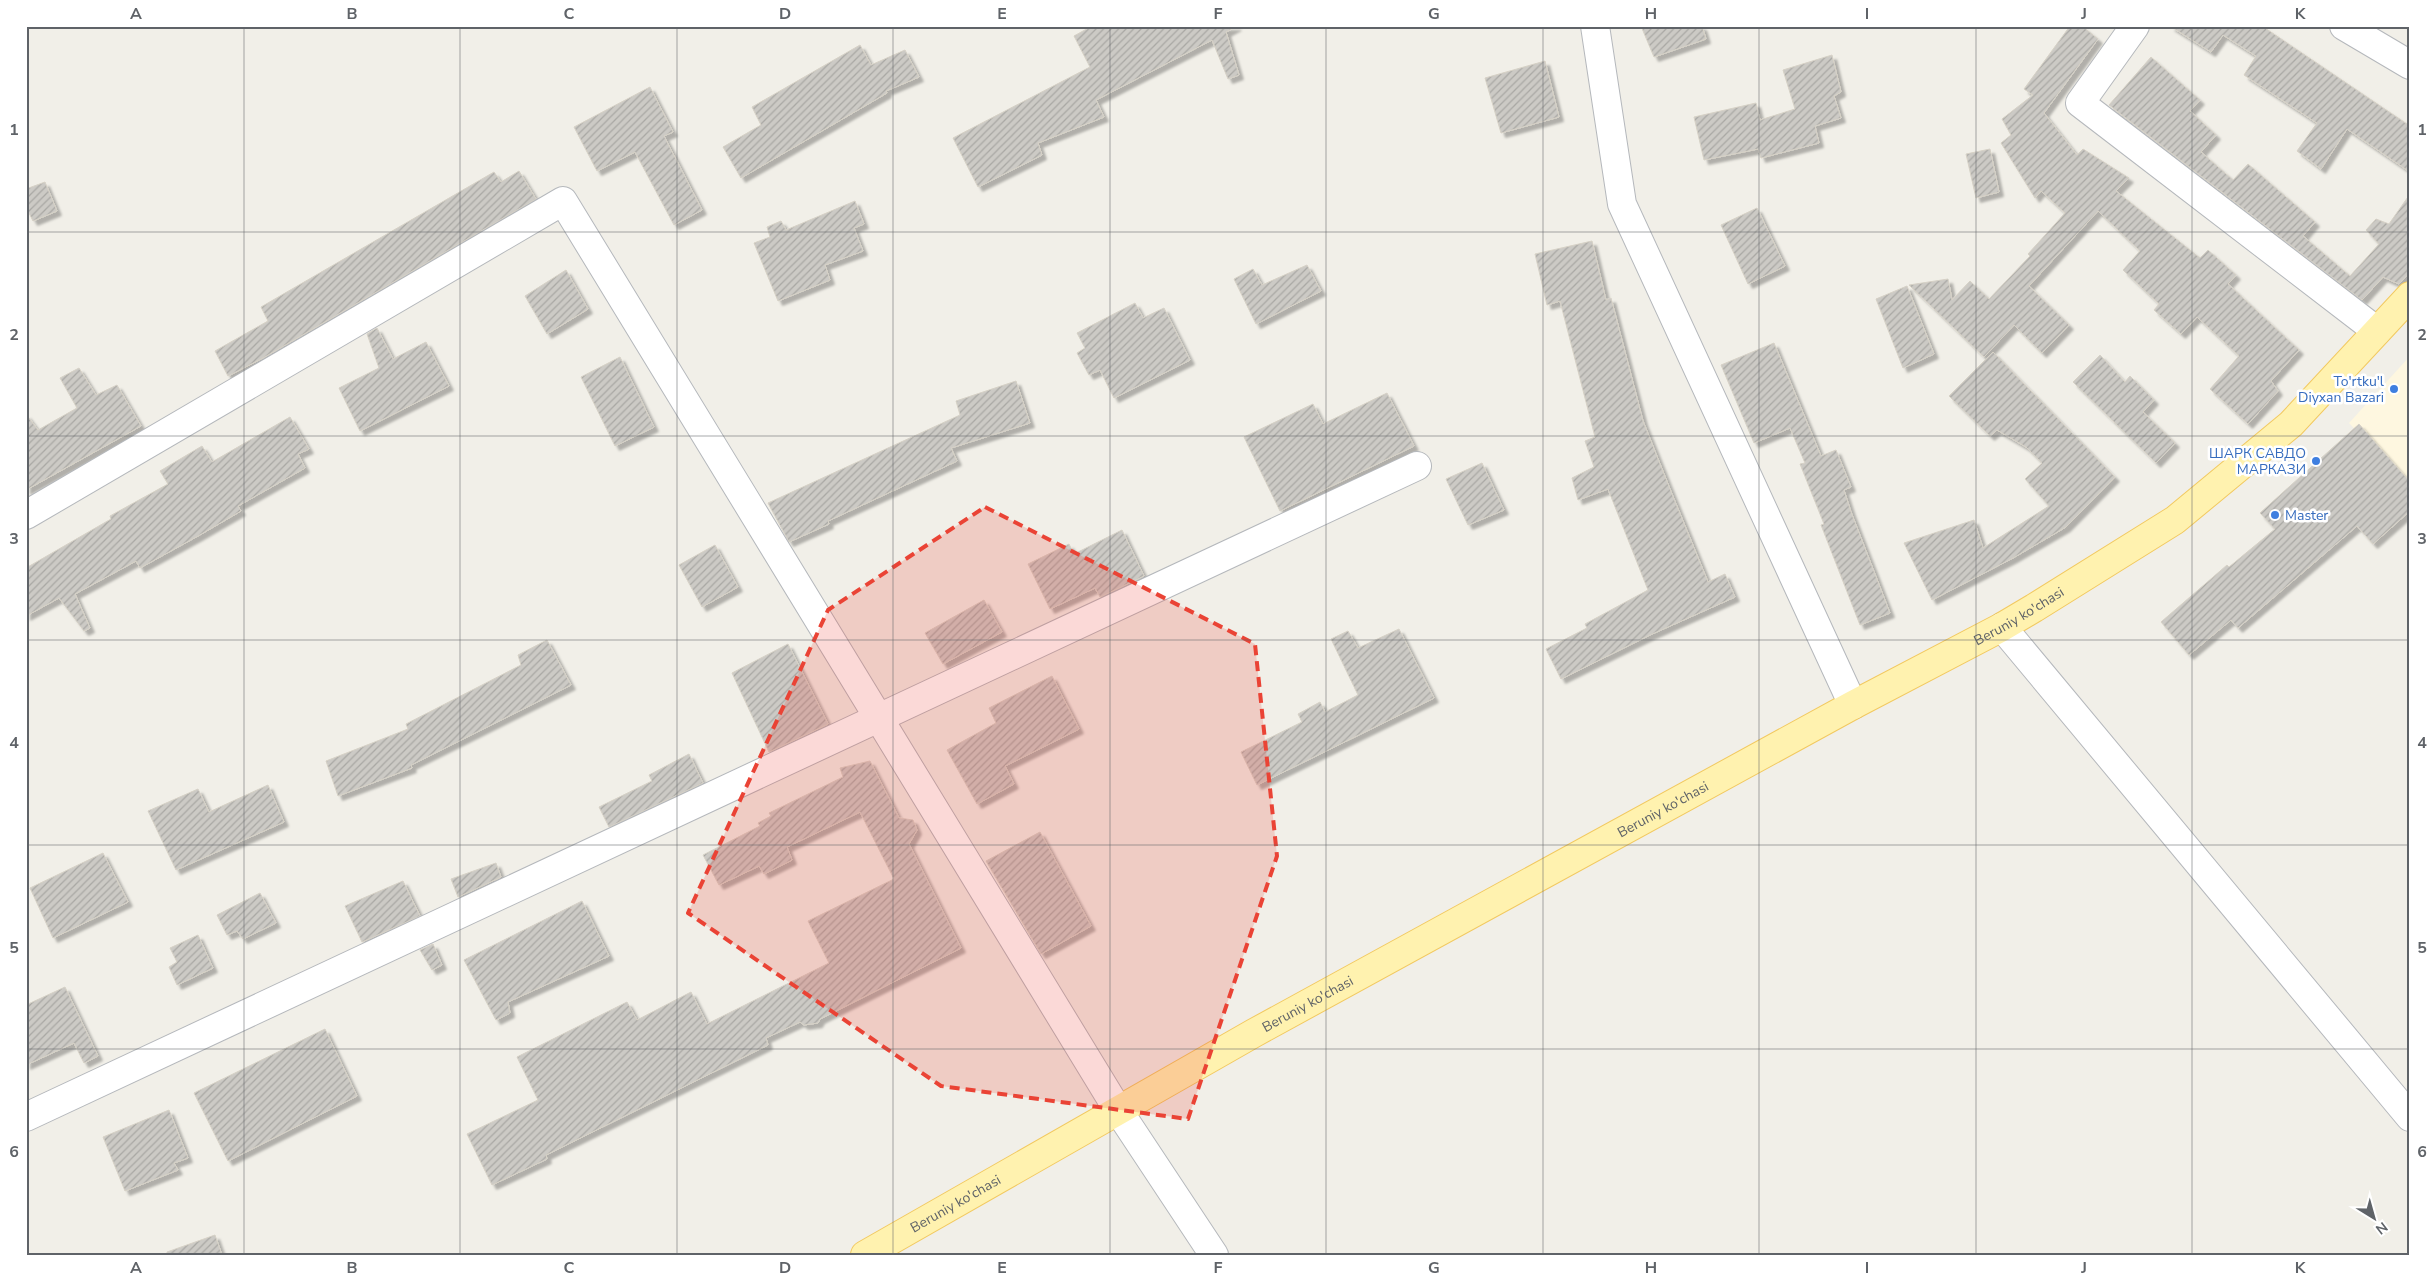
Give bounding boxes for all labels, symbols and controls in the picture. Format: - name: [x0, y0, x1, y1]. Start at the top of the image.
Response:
- text: A: [130, 3, 142, 25]
- text: B: [346, 3, 358, 25]
- text: C: [564, 3, 575, 25]
- text: D: [779, 3, 791, 25]
- text: E: [997, 3, 1007, 25]
- text: F: [1214, 3, 1223, 25]
- text: G: [1428, 3, 1440, 25]
- text: H: [1645, 3, 1657, 25]
- text: I: [1865, 3, 1869, 25]
- text: J: [2080, 3, 2087, 25]
- text: K: [2295, 3, 2307, 25]
- text: 1: [9, 119, 19, 141]
- text: 1: [2417, 119, 2427, 141]
- text: 2: [9, 324, 19, 346]
- text: 2: [2417, 324, 2427, 346]
- place label: To'rtku'l Diyxan Bazari: [2298, 372, 2385, 407]
- marker: To'rtku'l Diyxan Bazari: [2388, 383, 2400, 395]
- place label: ШАРК САВДО МАРКАЗИ: [2209, 444, 2306, 479]
- marker: ШАРК САВДО МАРКАЗИ: [2310, 455, 2322, 467]
- place label: Master: [2285, 506, 2328, 525]
- marker: Master: [2269, 509, 2281, 521]
- text: 3: [9, 528, 19, 550]
- text: 3: [2417, 528, 2427, 550]
- street label: Beruniy ko'chasi: [1970, 582, 2067, 650]
- text: 4: [9, 732, 19, 754]
- text: 4: [2417, 732, 2427, 754]
- street label: Beruniy ko'chasi: [1614, 776, 1712, 842]
- text: 5: [9, 937, 19, 959]
- text: 5: [2417, 937, 2427, 959]
- street label: Beruniy ko'chasi: [1259, 971, 1357, 1036]
- text: 6: [9, 1141, 19, 1163]
- text: 6: [2417, 1141, 2427, 1163]
- street label: Beruniy ko'chasi: [907, 1170, 1004, 1237]
- north arrow: [2348, 1194, 2398, 1244]
- text: N: [2372, 1217, 2391, 1239]
- text: A: [130, 1257, 142, 1279]
- text: B: [346, 1257, 358, 1279]
- text: C: [564, 1257, 575, 1279]
- text: D: [779, 1257, 791, 1279]
- text: E: [997, 1257, 1007, 1279]
- text: F: [1214, 1257, 1223, 1279]
- text: G: [1428, 1257, 1440, 1279]
- text: H: [1645, 1257, 1657, 1279]
- text: I: [1865, 1257, 1869, 1279]
- text: J: [2080, 1257, 2087, 1279]
- text: K: [2295, 1257, 2307, 1279]

